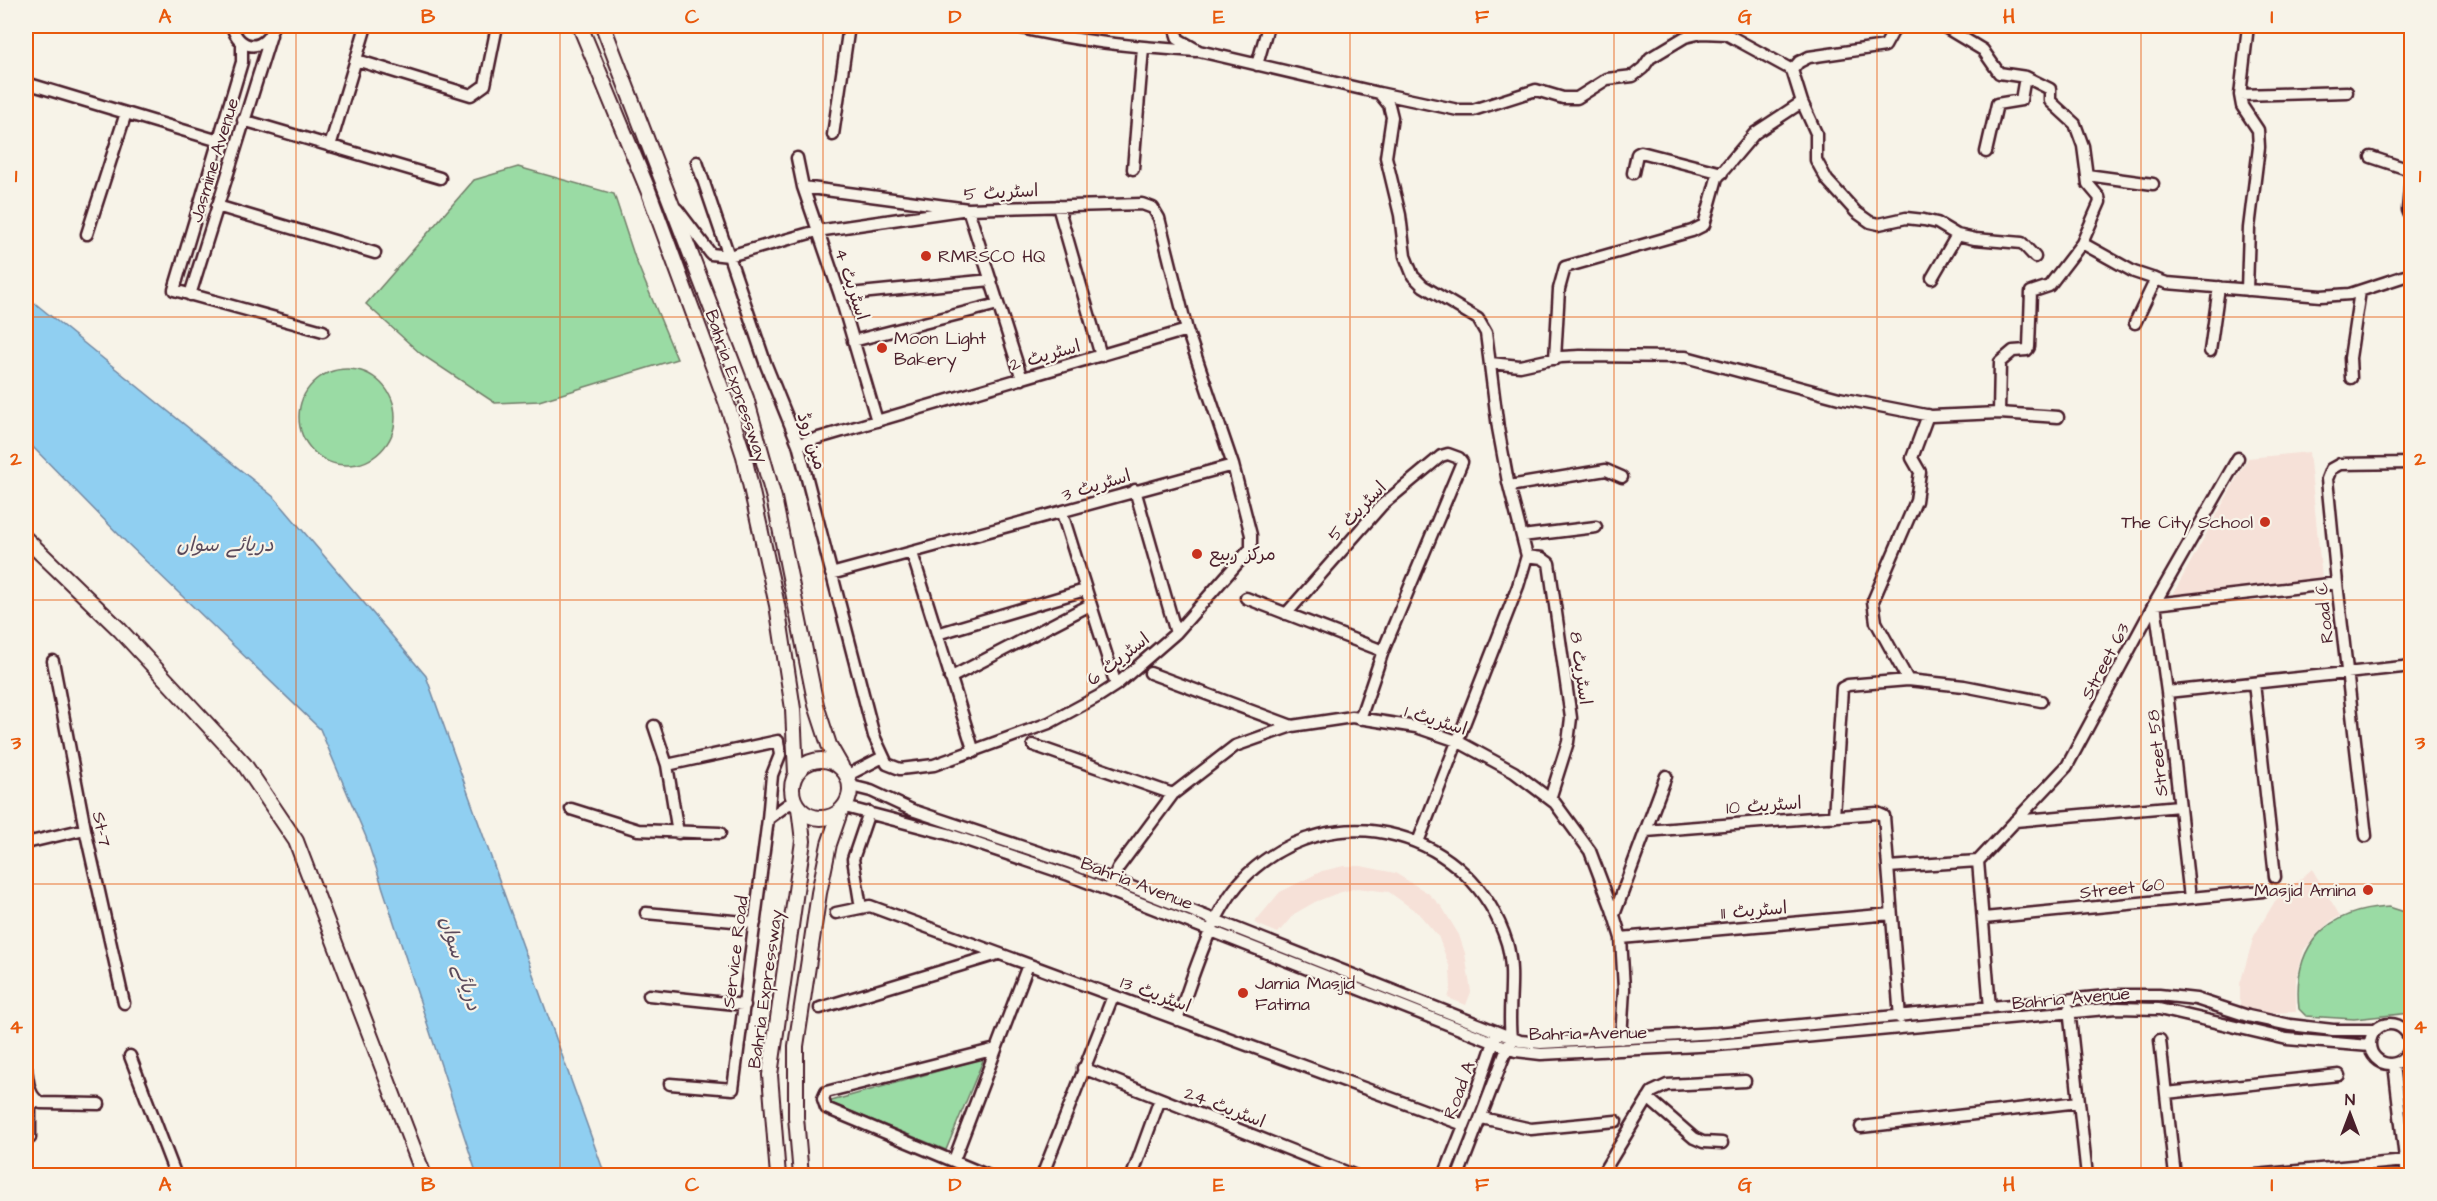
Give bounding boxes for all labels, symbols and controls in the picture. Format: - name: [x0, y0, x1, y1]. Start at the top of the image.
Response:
- text: A: [159, 3, 172, 31]
- text: B: [421, 3, 436, 31]
- text: C: [685, 3, 700, 31]
- text: D: [949, 3, 962, 31]
- text: E: [1213, 3, 1225, 31]
- text: F: [1475, 3, 1490, 31]
- text: G: [1738, 3, 1752, 31]
- text: H: [2003, 3, 2015, 31]
- text: I: [2270, 3, 2274, 31]
- street label: Jasmine Avenue: [184, 95, 245, 225]
- text: 1: [15, 162, 18, 190]
- text: 1: [2419, 162, 2422, 190]
- street label: اسٹریٹ 5: [963, 178, 1039, 207]
- place label: RMRSCO HQ: [938, 244, 1046, 269]
- street label: اسٹریٹ 4: [828, 245, 875, 323]
- marker: RMRSCO HQ: [919, 249, 933, 263]
- street label: Bahria Expressway: [698, 306, 774, 466]
- place label: Moon Light Bakery: [894, 326, 987, 373]
- street label: اسٹریٹ 2: [1007, 333, 1083, 377]
- marker: Moon Light Bakery: [875, 341, 889, 355]
- street label: مین روڈ: [791, 409, 833, 473]
- text: 2: [9, 445, 22, 473]
- text: 2: [2413, 445, 2426, 473]
- street label: اسٹریٹ 3: [1058, 463, 1134, 508]
- street label: اسٹریٹ 5: [1322, 476, 1392, 547]
- place label: The City School: [2121, 510, 2253, 536]
- marker: The City School: [2258, 515, 2272, 529]
- water label: دریائے سواں: [176, 531, 274, 559]
- place label: مرکز ربیع: [1209, 542, 1276, 567]
- marker: مرکز ربیع: [1190, 547, 1204, 561]
- street label: Road C: [2309, 581, 2340, 645]
- street label: Street 63: [2075, 619, 2136, 704]
- street label: اسٹریٹ 6: [1082, 627, 1155, 692]
- street label: اسٹریٹ 8: [1563, 630, 1598, 706]
- street label: اسٹریٹ 1: [1401, 699, 1470, 742]
- street label: Street 58: [2140, 708, 2174, 798]
- text: 3: [10, 729, 22, 757]
- text: 3: [2414, 729, 2426, 757]
- street label: اسٹریٹ 10: [1725, 790, 1803, 821]
- street label: St-7: [86, 809, 117, 849]
- street label: Bahria Avenue: [1077, 851, 1197, 916]
- street label: Street 60: [2078, 872, 2166, 905]
- place label: Masjid Amina: [2254, 878, 2356, 903]
- marker: Masjid Amina: [2361, 883, 2375, 897]
- street label: Service Road: [716, 894, 755, 1010]
- street label: اسٹریٹ 11: [1720, 895, 1788, 926]
- street label: Bahria Expressway: [742, 908, 790, 1070]
- water label: دریائے سواں: [432, 913, 488, 1014]
- street label: اسٹریٹ 13: [1117, 970, 1195, 1019]
- place label: Jamia Masjid Fatima: [1255, 971, 1355, 1017]
- street label: Bahria Avenue: [2011, 981, 2131, 1016]
- marker: Jamia Masjid Fatima: [1236, 986, 1250, 1000]
- text: 4: [9, 1013, 23, 1041]
- text: 4: [2413, 1013, 2427, 1041]
- street label: Bahria Avenue: [1529, 1020, 1648, 1047]
- street label: Road A: [1437, 1057, 1482, 1123]
- street label: اسٹریٹ 24: [1181, 1081, 1269, 1134]
- north arrow: [2320, 1084, 2380, 1144]
- text: N: [2345, 1089, 2355, 1111]
- text: A: [159, 1171, 172, 1199]
- text: B: [421, 1171, 436, 1199]
- text: C: [685, 1171, 700, 1199]
- text: D: [949, 1171, 962, 1199]
- text: E: [1213, 1171, 1225, 1199]
- text: F: [1475, 1171, 1490, 1199]
- text: G: [1738, 1171, 1752, 1199]
- text: H: [2003, 1171, 2015, 1199]
- text: I: [2270, 1171, 2274, 1199]

